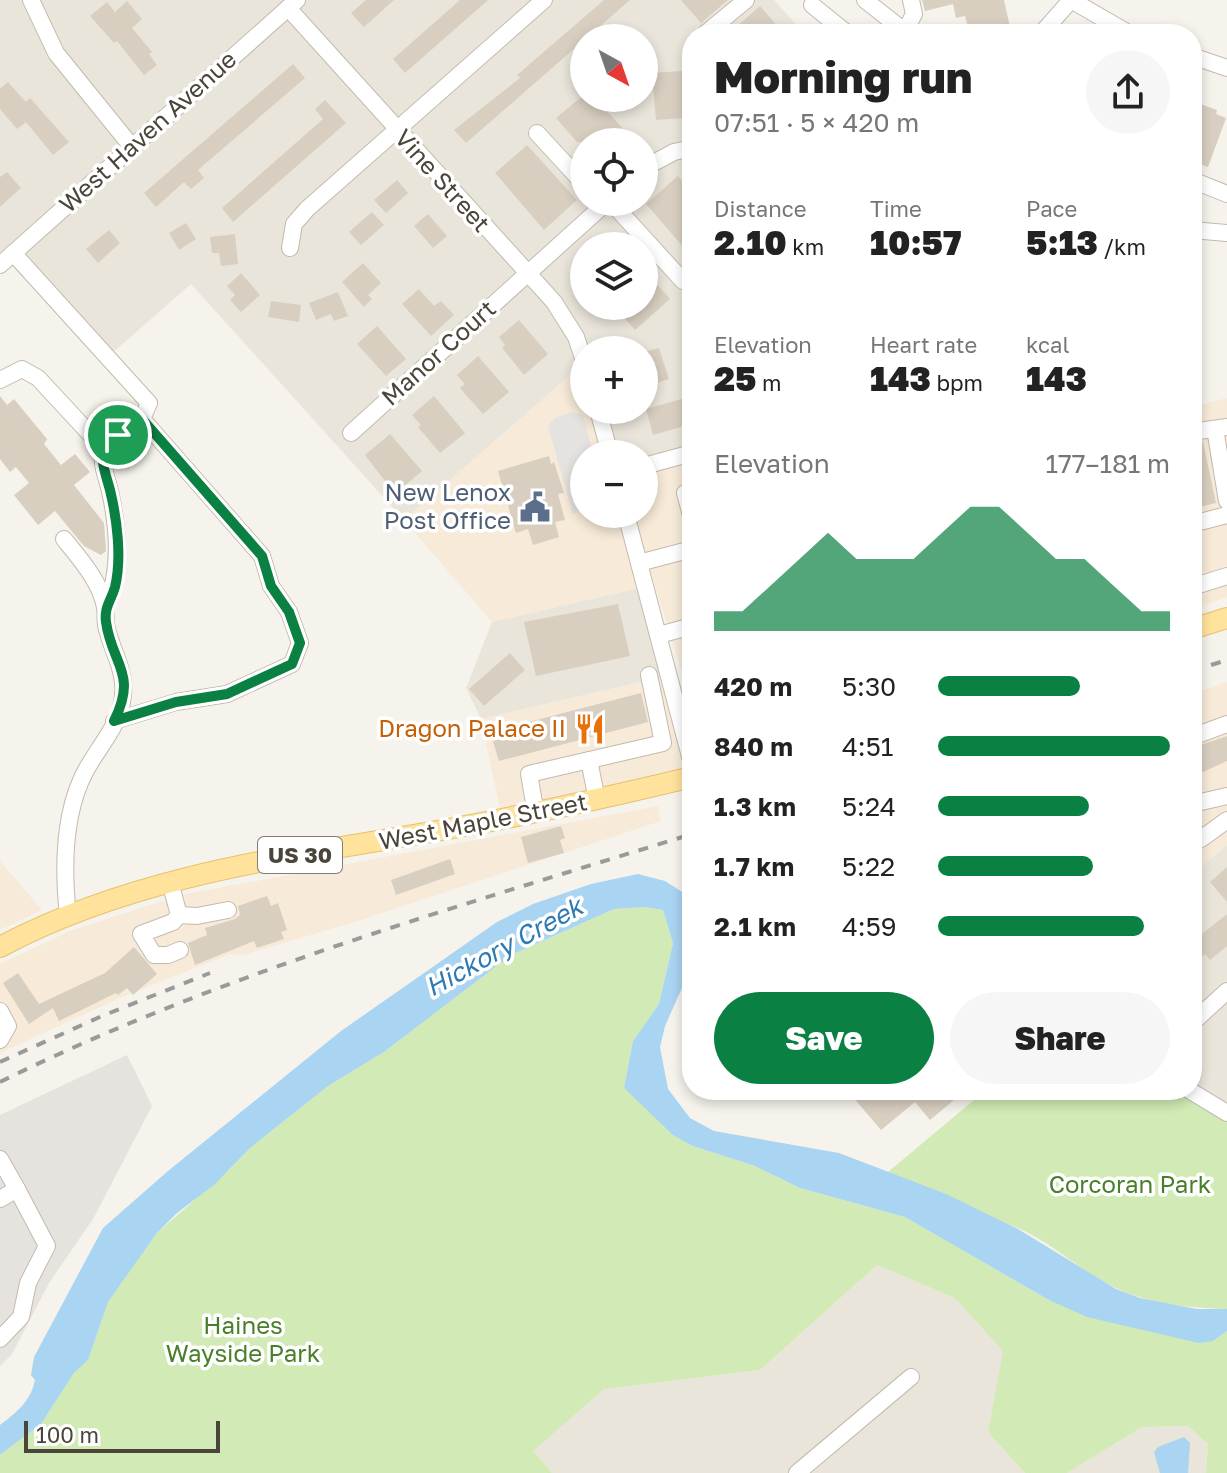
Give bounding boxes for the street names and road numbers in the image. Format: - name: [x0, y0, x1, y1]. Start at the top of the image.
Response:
- street label: West Haven Avenue: [53, 44, 241, 218]
- street label: Vine Street: [389, 123, 497, 237]
- street label: Manor Court: [375, 293, 501, 411]
- street label: West Maple Street: [376, 786, 589, 855]
- road number: US 30: [258, 837, 342, 873]

